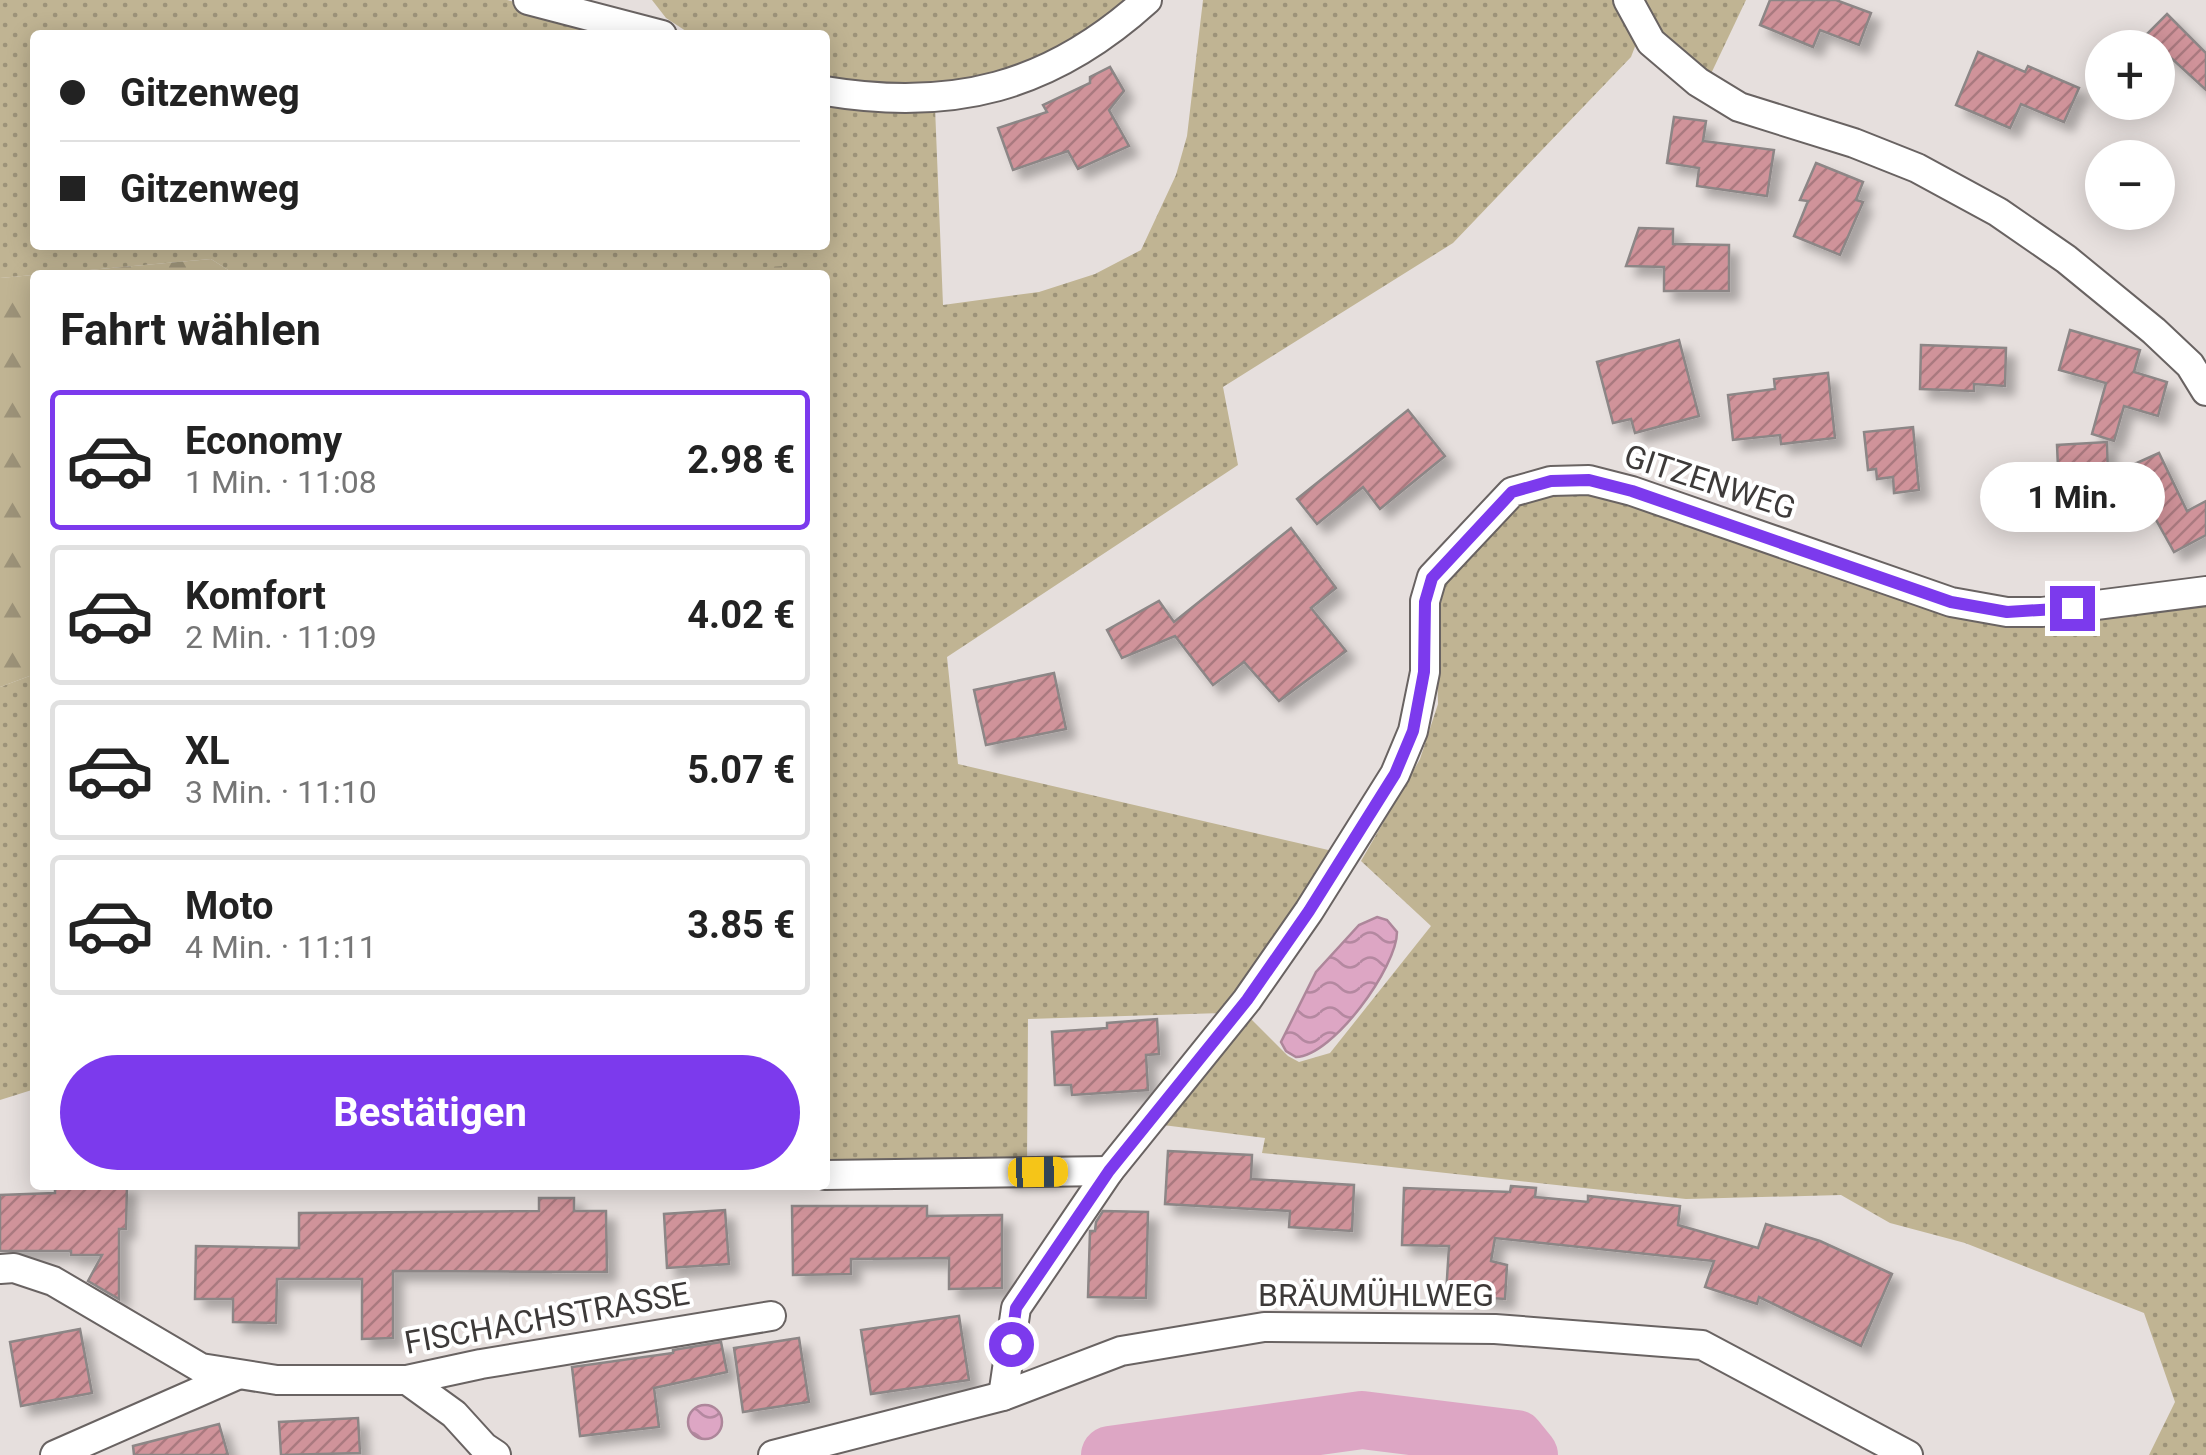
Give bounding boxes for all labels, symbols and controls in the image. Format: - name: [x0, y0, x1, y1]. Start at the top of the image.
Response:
- map controls: [2085, 30, 2175, 230]
- button: +: [2085, 30, 2175, 120]
- text: Gitzenweg: [120, 71, 300, 115]
- button: −: [2085, 140, 2175, 230]
- text: Gitzenweg: [120, 167, 300, 211]
- text: Fahrt wählen: [60, 303, 321, 356]
- icon: car: [65, 415, 155, 505]
- text: Economy: [185, 419, 342, 463]
- street label: GITZENWEG: [1620, 436, 1800, 528]
- text: 2.98 €: [687, 438, 795, 482]
- text: 1 Min. · 11:08: [185, 463, 377, 501]
- callout: 1 Min.: [1980, 463, 2164, 533]
- text: 1 Min.: [2027, 478, 2118, 516]
- icon: car: [65, 570, 155, 660]
- text: Komfort: [185, 574, 326, 618]
- route end: [2050, 586, 2095, 631]
- text: 4.02 €: [687, 593, 795, 637]
- text: 2 Min. · 11:09: [185, 618, 377, 656]
- icon: car: [65, 725, 155, 815]
- text: XL: [185, 729, 230, 773]
- text: 5.07 €: [687, 748, 795, 792]
- text: 3 Min. · 11:10: [185, 773, 377, 811]
- icon: car: [65, 880, 155, 970]
- text: Moto: [185, 884, 274, 928]
- text: 3.85 €: [687, 903, 795, 947]
- text: 4 Min. · 11:11: [185, 928, 377, 966]
- button: Bestätigen: [60, 1055, 800, 1170]
- car: [1008, 1156, 1068, 1188]
- street label: FISCHACHSTRASSE: [402, 1274, 692, 1362]
- street label: BRÄUMÜHLWEG: [1258, 1276, 1494, 1314]
- route start: [989, 1322, 1034, 1367]

